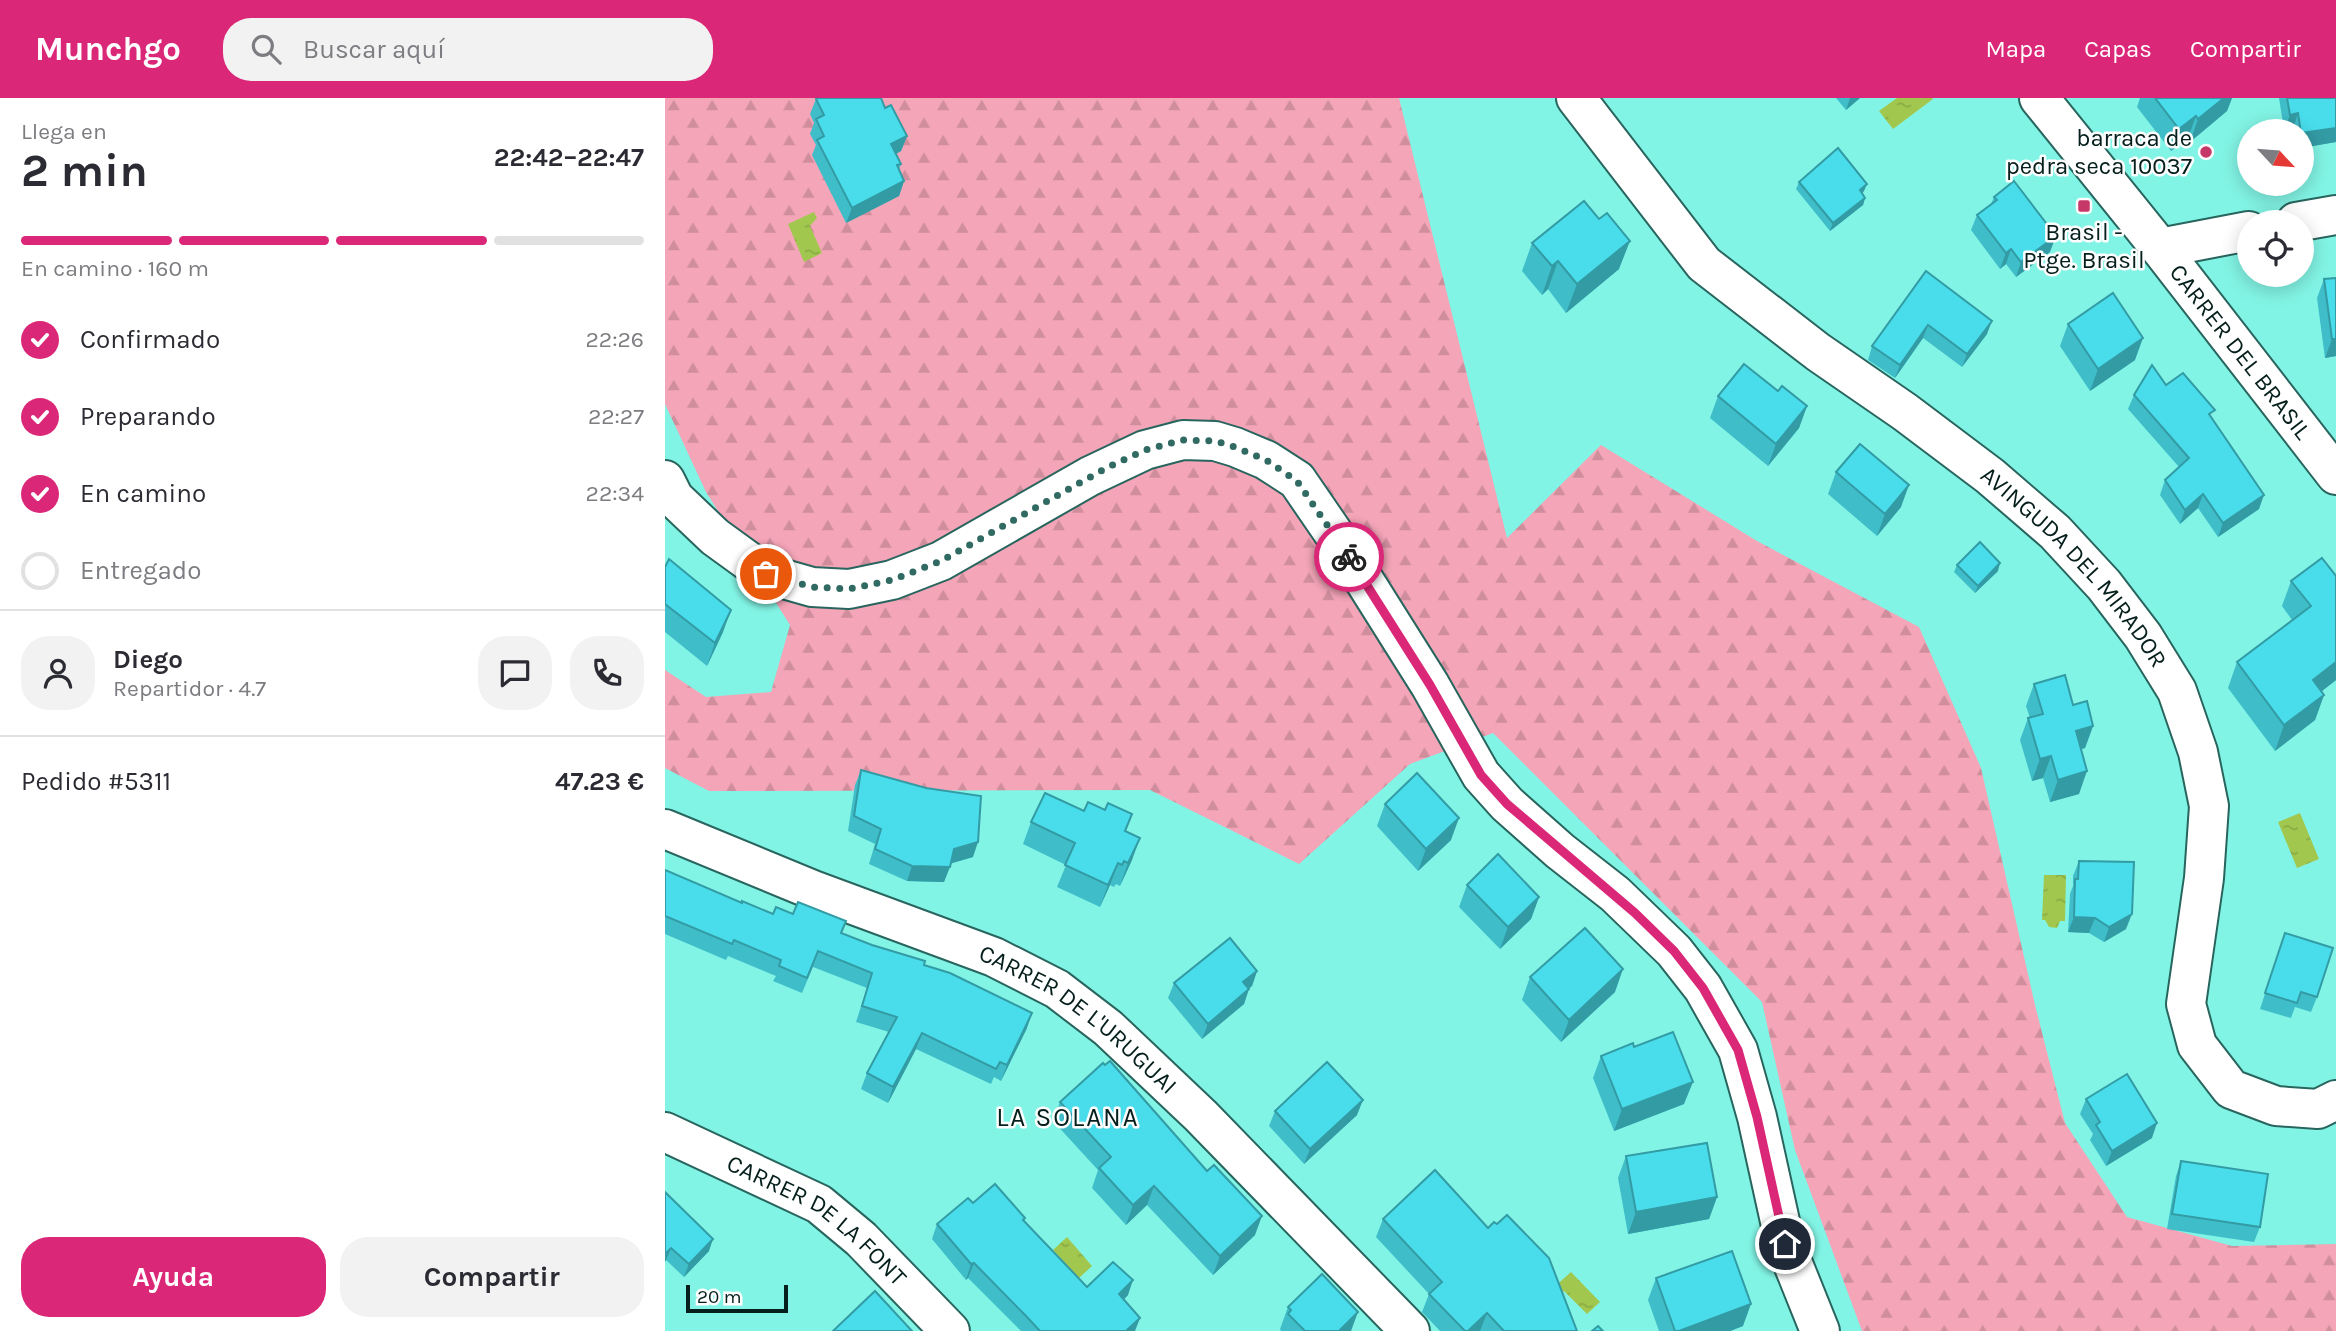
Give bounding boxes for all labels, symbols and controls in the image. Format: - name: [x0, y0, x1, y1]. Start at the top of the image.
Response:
- search box: [223, 18, 713, 81]
- text: Munchgo: [35, 30, 181, 68]
- icon: search: [247, 30, 285, 68]
- text: Buscar aquí: [303, 34, 445, 65]
- text: Mapa: [1985, 35, 2046, 63]
- text: Capas: [2084, 35, 2152, 63]
- text: Compartir: [2190, 35, 2301, 63]
- text: Llega en: [21, 118, 107, 145]
- north arrow: [2237, 119, 2313, 196]
- map controls: [2237, 119, 2314, 287]
- place label: barraca de pedra seca 10037: [2006, 124, 2192, 180]
- text: 22:42–22:47: [494, 142, 644, 173]
- text: 2 min: [21, 144, 148, 198]
- marker: barraca de pedra seca 10037: [2198, 144, 2214, 160]
- marker: Brasil - Ptge. Brasil: [2076, 198, 2092, 214]
- button: locate: [2237, 210, 2314, 287]
- place label: Brasil - Ptge. Brasil: [2023, 218, 2145, 274]
- text: En camino · 160 m: [21, 255, 209, 282]
- street label: CARRER DEL BRASIL: [2164, 259, 2318, 445]
- icon: check: [21, 321, 59, 359]
- text: Confirmado: [80, 324, 220, 355]
- text: 22:26: [586, 326, 644, 353]
- icon: check: [21, 398, 59, 436]
- text: Preparando: [80, 401, 216, 432]
- text: 22:27: [588, 403, 644, 430]
- street label: AVINGUDA DEL MIRADOR: [1975, 460, 2173, 672]
- icon: check: [21, 475, 59, 513]
- text: En camino: [80, 478, 206, 509]
- text: 22:34: [586, 480, 644, 507]
- courier: [1314, 522, 1384, 592]
- icon: bike: [1330, 538, 1368, 576]
- pin: [736, 544, 796, 604]
- text: Entregado: [80, 555, 201, 586]
- icon: bag: [747, 555, 785, 593]
- button: person: [21, 636, 95, 710]
- button: chat: [478, 636, 552, 710]
- button: phone: [570, 636, 644, 710]
- text: Diego: [113, 644, 183, 675]
- text: Repartidor · 4.7: [113, 675, 266, 702]
- text: Pedido #5311: [21, 766, 171, 797]
- text: 47.23 €: [555, 766, 644, 797]
- street label: CARRER DE L'URUGUAI: [975, 939, 1183, 1100]
- district label: LA SOLANA: [996, 1102, 1140, 1133]
- street label: CARRER DE LA FONT: [722, 1149, 912, 1291]
- pin: [1755, 1214, 1815, 1274]
- icon: home: [1766, 1225, 1804, 1263]
- button: Ayuda: [21, 1237, 326, 1317]
- button: Compartir: [340, 1237, 644, 1317]
- scale bar: [686, 1282, 787, 1314]
- text: 20 m: [697, 1286, 742, 1308]

